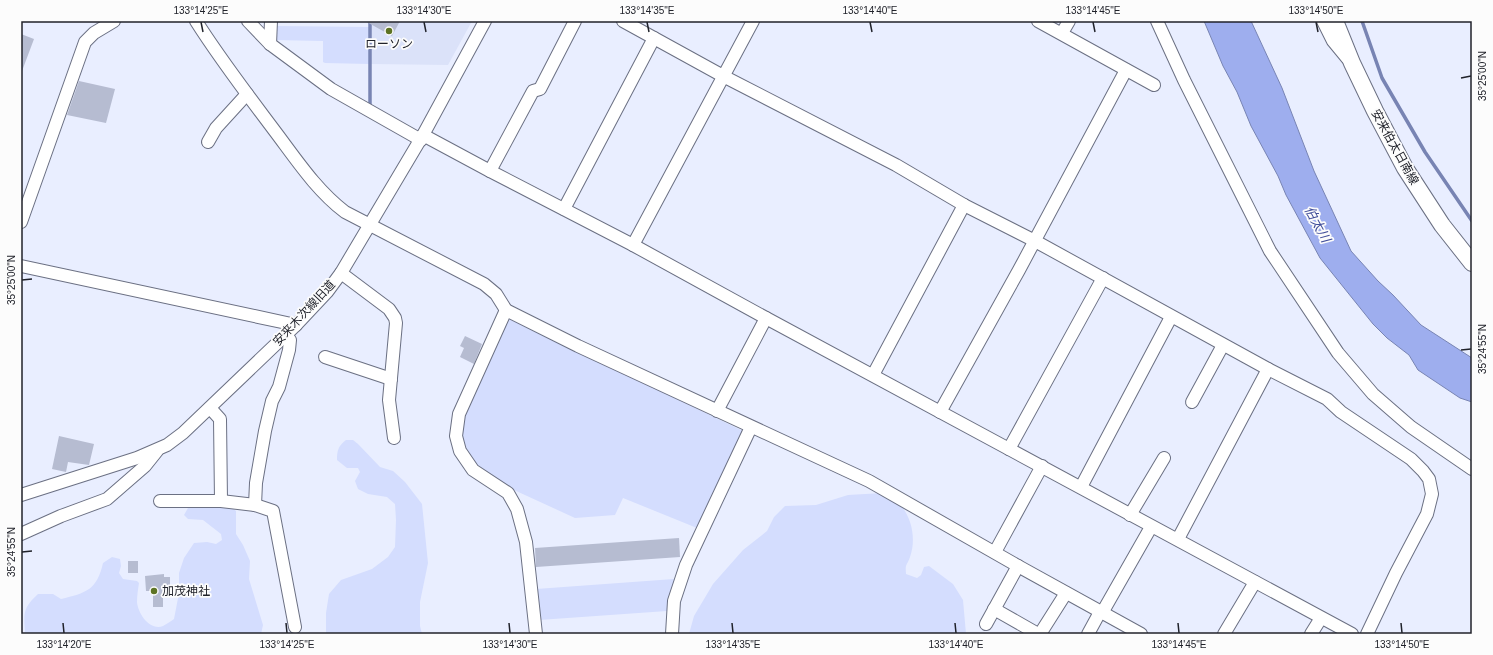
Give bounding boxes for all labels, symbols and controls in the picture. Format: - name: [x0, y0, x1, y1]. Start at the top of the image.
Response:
- text: 133°14'25"E: [173, 5, 229, 16]
- text: 133°14'30"E: [396, 5, 452, 16]
- text: 133°14'35"E: [619, 5, 675, 16]
- text: 133°14'40"E: [842, 5, 898, 16]
- text: 133°14'45"E: [1065, 5, 1121, 16]
- text: 133°14'50"E: [1288, 5, 1344, 16]
- marker: ローソン: [384, 26, 394, 36]
- place label: ローソン: [365, 37, 413, 51]
- text: 35°25'00"N: [1477, 51, 1488, 101]
- street label: 安来伯太日南線: [1369, 107, 1421, 187]
- water label: 伯太川: [1302, 204, 1335, 247]
- text: 35°25'00"N: [6, 255, 17, 305]
- street label: 安来木次線旧道: [270, 278, 338, 348]
- text: 35°24'55"N: [1477, 324, 1488, 374]
- text: 35°24'55"N: [6, 527, 17, 577]
- place label: 加茂神社: [162, 584, 210, 598]
- marker: 加茂神社: [149, 586, 159, 596]
- text: 133°14'20"E: [36, 639, 92, 650]
- text: 133°14'25"E: [259, 639, 315, 650]
- text: 133°14'30"E: [482, 639, 538, 650]
- text: 133°14'35"E: [705, 639, 761, 650]
- text: 133°14'40"E: [928, 639, 984, 650]
- text: 133°14'45"E: [1151, 639, 1207, 650]
- text: 133°14'50"E: [1374, 639, 1430, 650]

